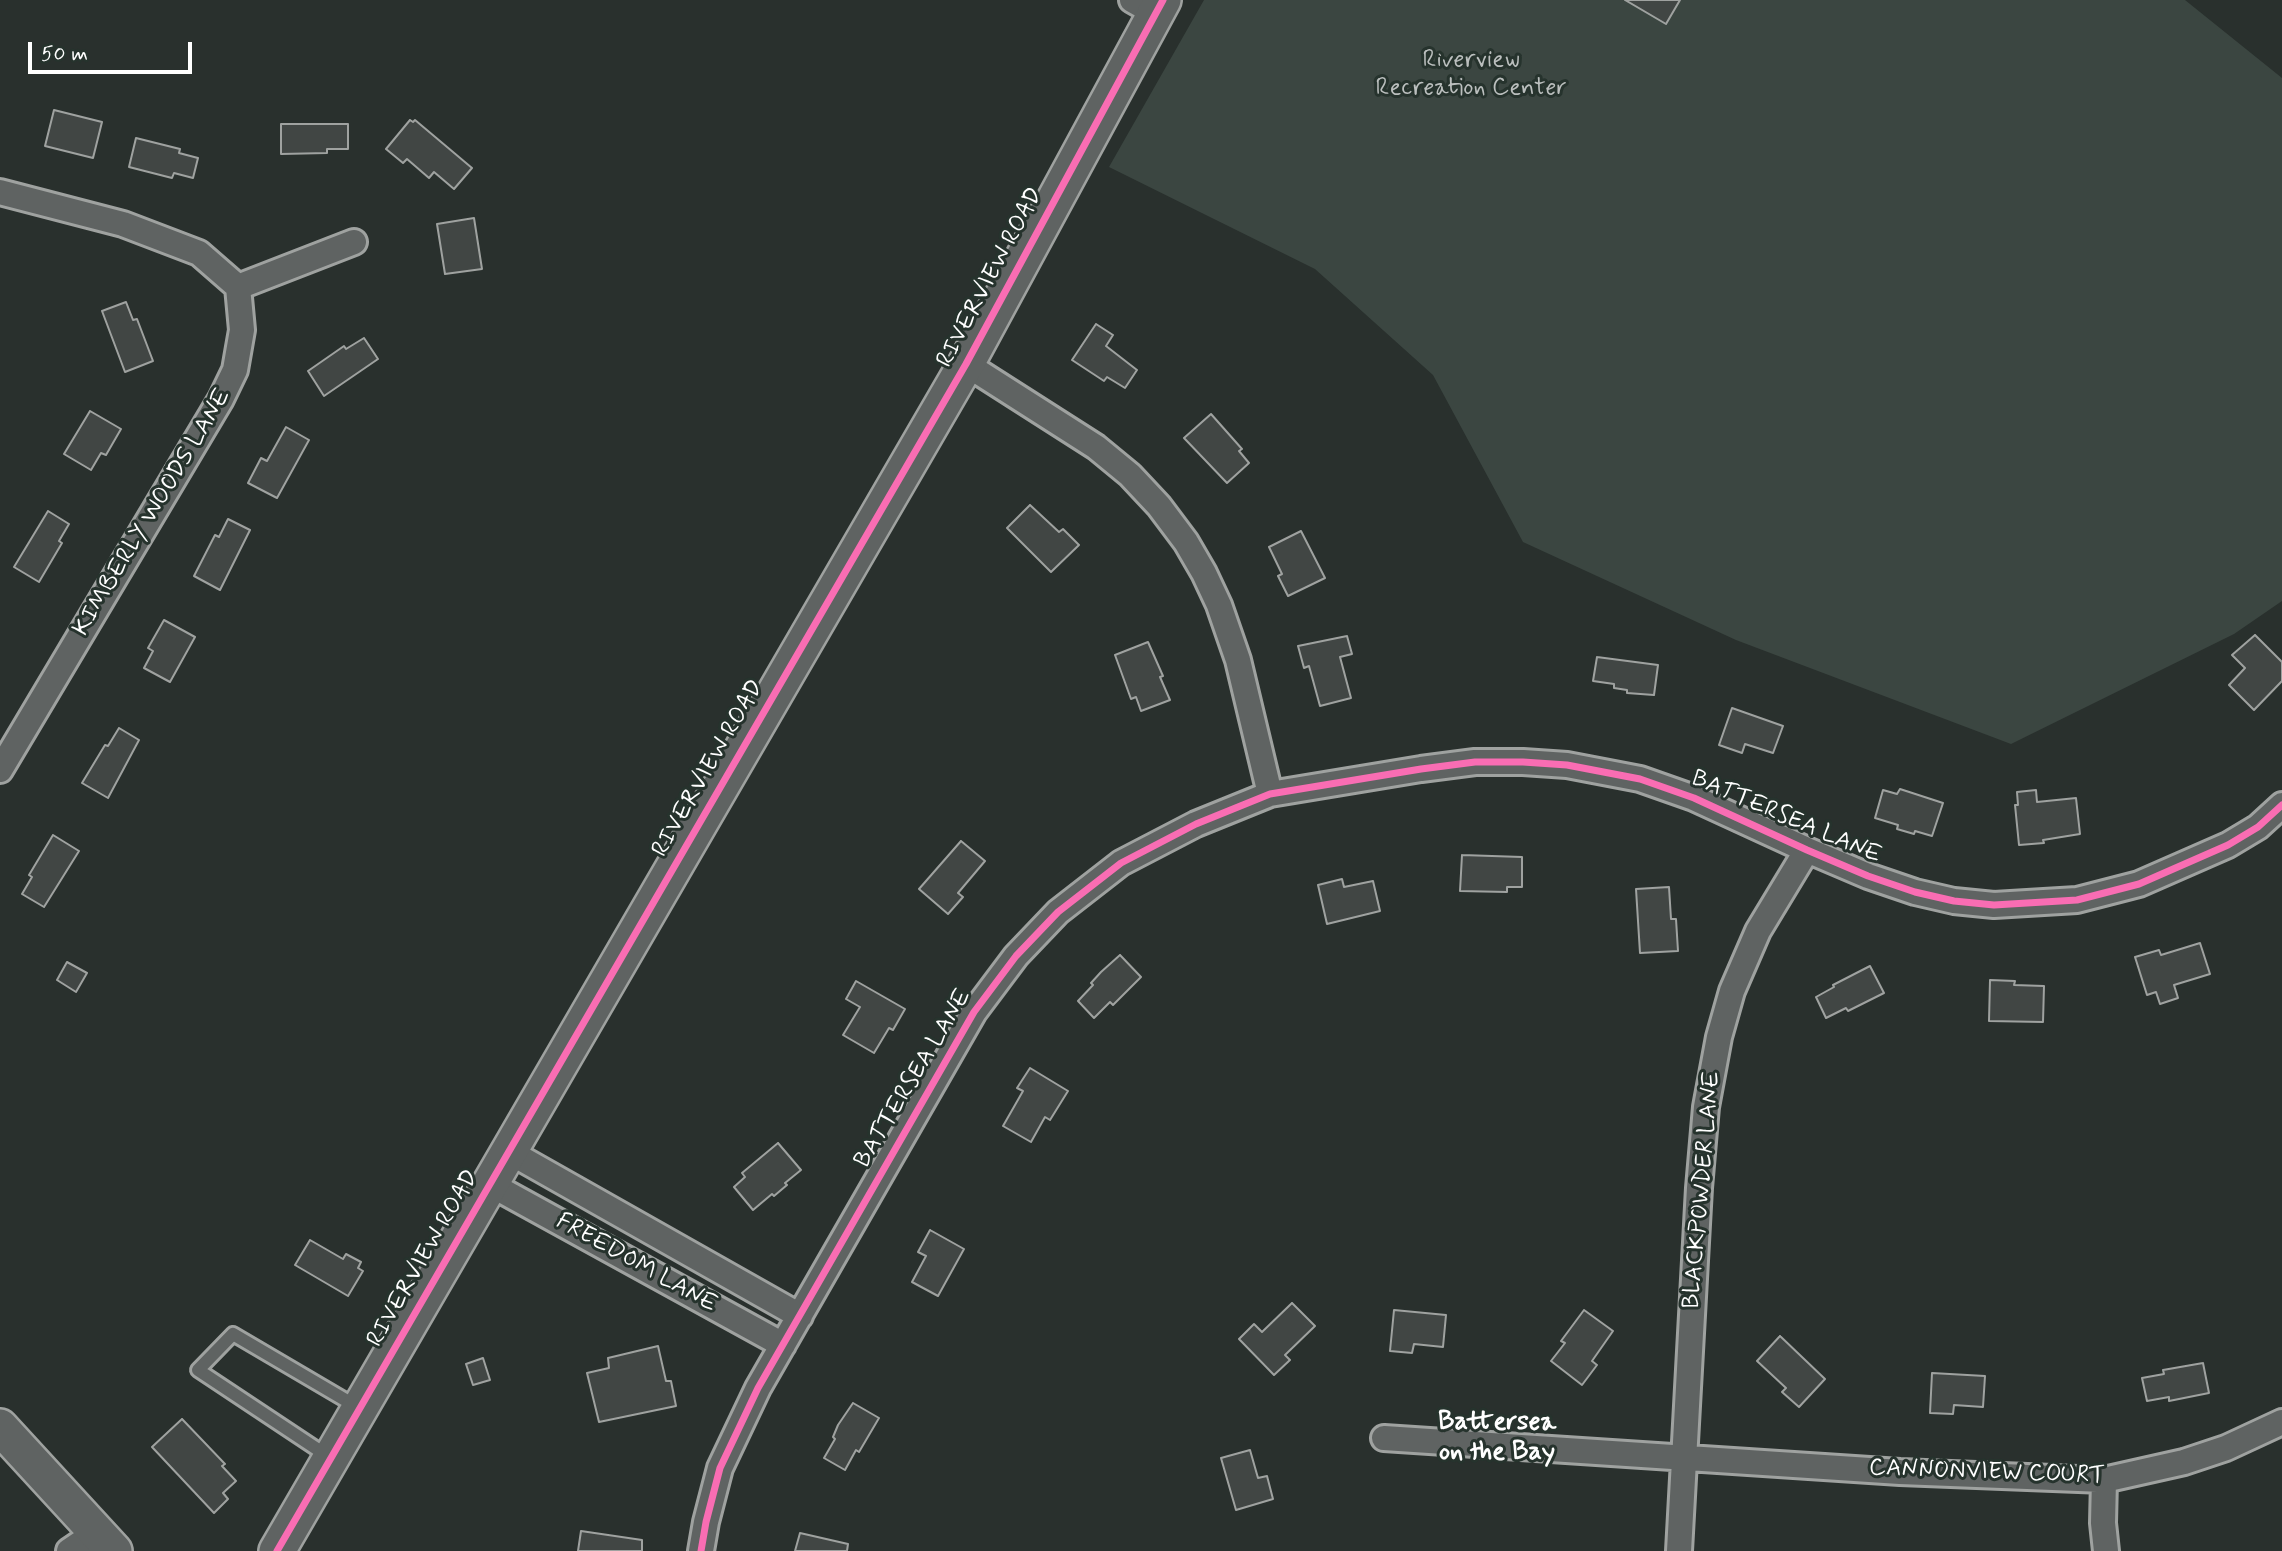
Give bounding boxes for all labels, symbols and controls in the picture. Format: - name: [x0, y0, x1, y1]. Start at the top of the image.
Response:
- scale bar: [32, 28, 196, 72]
- text: 50 m: [41, 40, 88, 68]
- park label: Riverview Recreation Center: [1375, 47, 1567, 103]
- street label: RIVERVIEW ROAD: [931, 183, 1051, 373]
- street label: KIMBERLY WOODS LANE: [68, 384, 238, 642]
- street label: RIVERVIEW ROAD: [647, 675, 771, 863]
- street label: BATTERSEA LANE: [1687, 765, 1885, 871]
- street label: BATTERSEA LANE: [849, 984, 979, 1174]
- street label: BLACKPOWDER LANE: [1678, 1070, 1728, 1310]
- street label: RIVERVIEW ROAD: [362, 1165, 486, 1353]
- street label: FREEDOM LANE: [550, 1208, 722, 1320]
- district label: Battersea on the Bay: [1438, 1408, 1556, 1470]
- street label: CANNONVIEW COURT: [1868, 1454, 2106, 1492]

